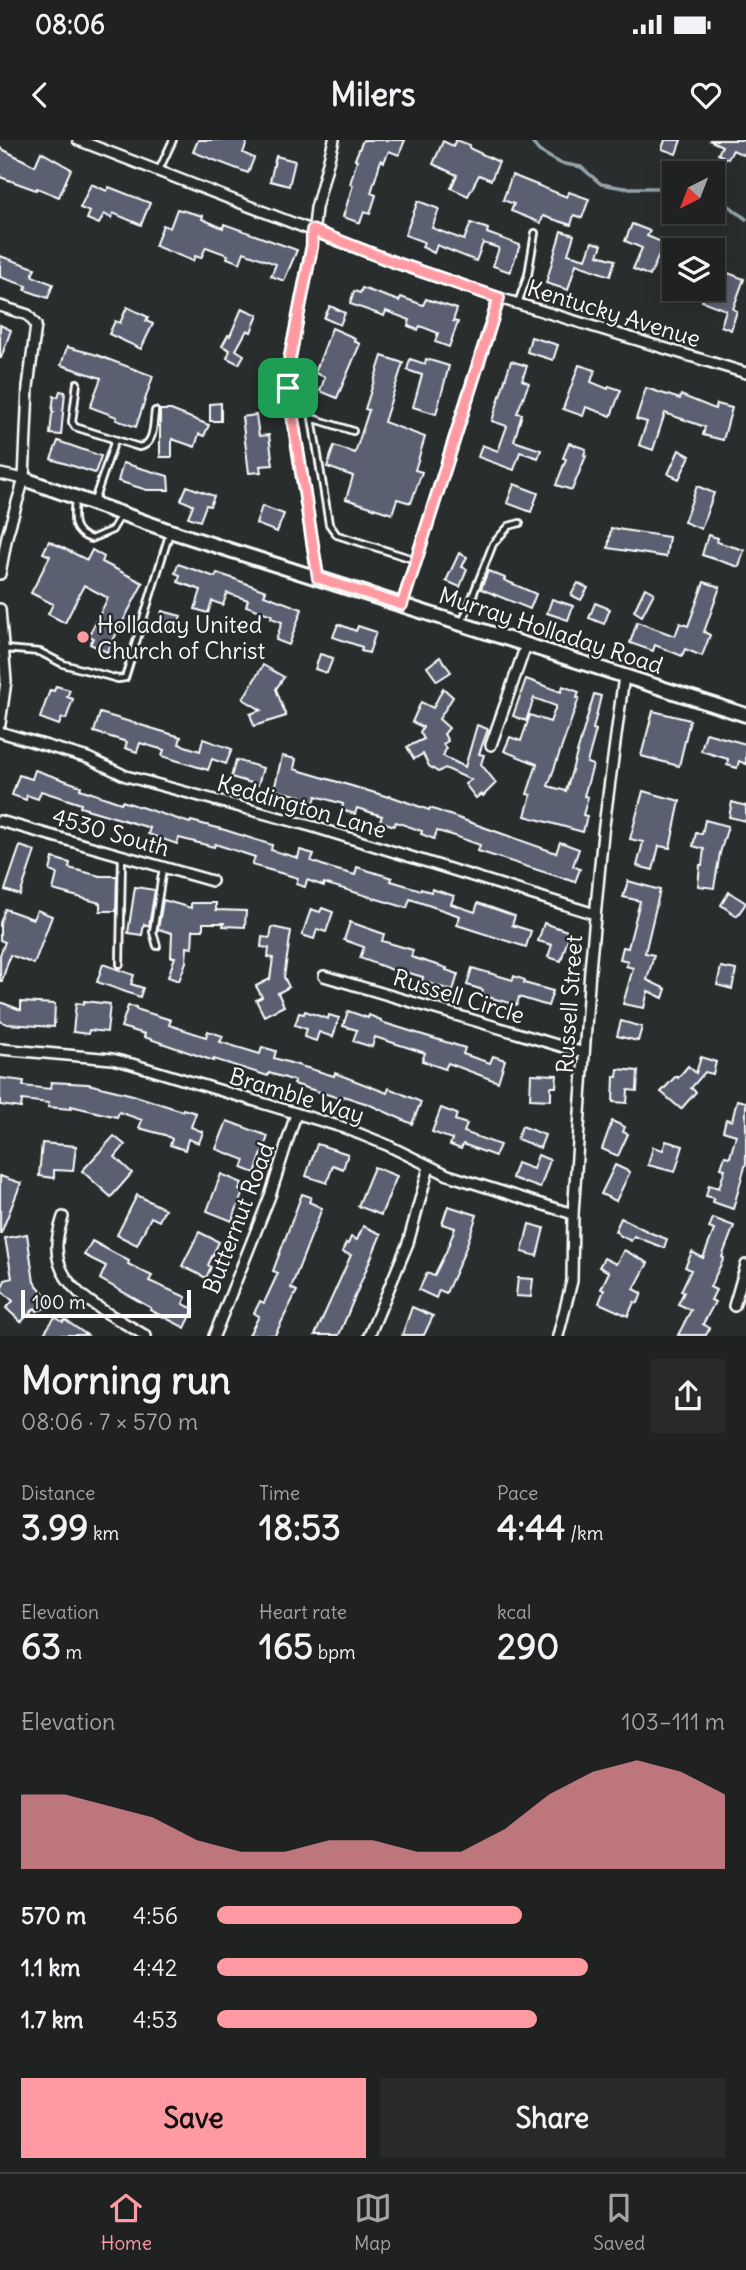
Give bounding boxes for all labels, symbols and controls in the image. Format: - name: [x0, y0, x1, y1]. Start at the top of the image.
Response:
- text: 08:06: [35, 8, 105, 41]
- text: Milers: [330, 74, 416, 115]
- icon: back: [21, 76, 59, 114]
- icon: heart: [687, 76, 725, 114]
- north arrow: [662, 161, 724, 224]
- map controls: [662, 161, 725, 301]
- button: layers: [662, 238, 725, 301]
- street label: Kentucky Avenue: [524, 273, 704, 353]
- pin: [258, 358, 318, 418]
- icon: arrive: [269, 369, 307, 407]
- street label: Murray Holladay Road: [435, 580, 667, 680]
- place label: Holladay United Church of Christ: [97, 610, 266, 665]
- marker: Holladay United Church of Christ: [75, 629, 91, 645]
- street label: Keddington Lane: [214, 768, 390, 844]
- street label: 4530 South: [49, 801, 173, 863]
- street label: Russell Street: [550, 934, 588, 1074]
- street label: Russell Circle: [390, 962, 528, 1030]
- street label: Bramble Way: [226, 1061, 368, 1129]
- street label: Butternut Road: [196, 1138, 280, 1298]
- scale bar: [21, 1286, 191, 1318]
- text: 100 m: [32, 1290, 86, 1314]
- text: Morning run: [21, 1357, 231, 1404]
- button: share: [651, 1359, 725, 1433]
- text: 08:06 · 7 × 570 m: [21, 1407, 198, 1436]
- text: Distance: [21, 1481, 95, 1505]
- text: Time: [259, 1481, 300, 1505]
- text: Pace: [497, 1481, 538, 1505]
- text: 3.99: [21, 1505, 88, 1549]
- text: 18:53: [259, 1505, 341, 1549]
- text: 4:44: [497, 1505, 566, 1549]
- text: km: [88, 1521, 119, 1545]
- text: /km: [566, 1521, 603, 1545]
- text: Elevation: [21, 1600, 99, 1624]
- text: Heart rate: [259, 1600, 347, 1624]
- text: kcal: [497, 1600, 531, 1624]
- text: 63: [21, 1624, 61, 1668]
- text: 165: [259, 1624, 313, 1668]
- text: 290: [497, 1624, 559, 1668]
- text: m: [61, 1640, 82, 1664]
- text: bpm: [313, 1640, 356, 1664]
- text: Elevation: [21, 1707, 115, 1736]
- text: 103–111 m: [622, 1707, 725, 1736]
- text: 570 m: [21, 1901, 86, 1930]
- text: 4:56: [133, 1901, 178, 1930]
- text: 1.1 km: [21, 1953, 80, 1982]
- text: 4:42: [133, 1953, 177, 1982]
- text: 1.7 km: [21, 2005, 84, 2034]
- text: 4:53: [133, 2005, 178, 2034]
- button: Save: [21, 2078, 366, 2158]
- button: Share: [380, 2078, 725, 2158]
- tab: Home: [101, 2189, 152, 2255]
- tab: Map: [354, 2189, 392, 2255]
- tab: Saved: [593, 2189, 645, 2255]

